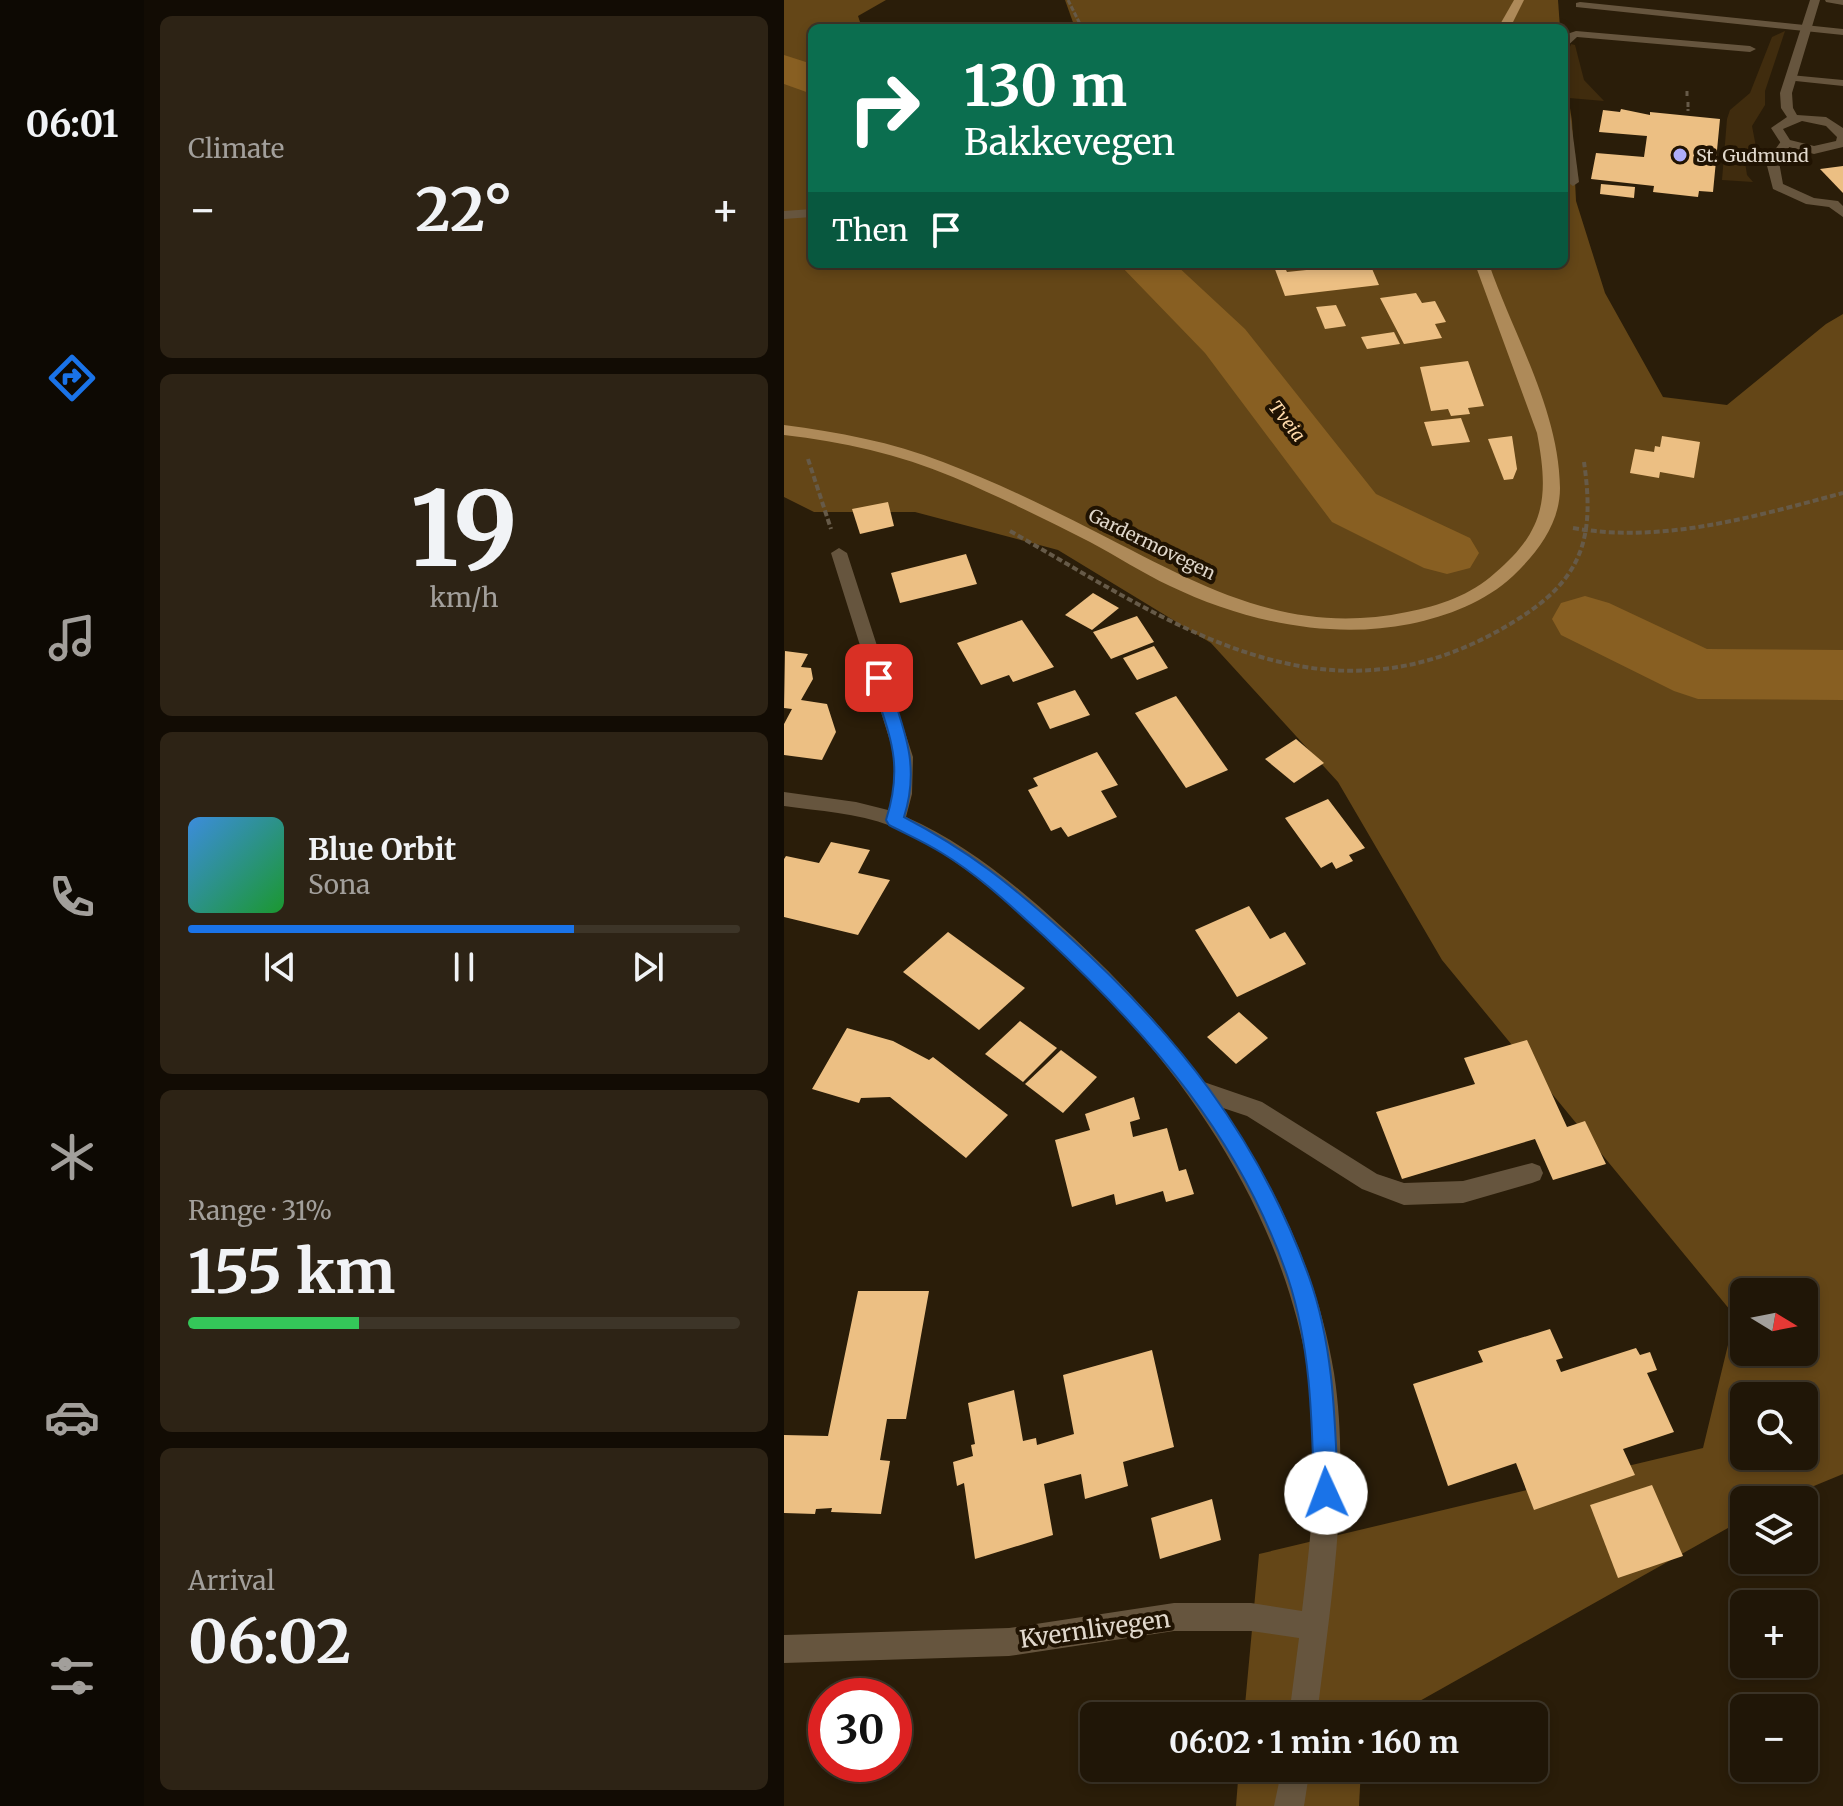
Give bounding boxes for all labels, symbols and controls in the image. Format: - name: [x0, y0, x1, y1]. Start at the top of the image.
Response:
- text: 130 m: [964, 51, 1127, 121]
- icon: right: [832, 56, 936, 160]
- text: 06:01: [25, 102, 119, 147]
- text: Bakkevegen: [964, 120, 1175, 165]
- text: Climate: [188, 132, 284, 165]
- place label: St. Gudmund: [1696, 144, 1809, 167]
- marker: St. Gudmund: [1671, 146, 1689, 164]
- text: 22°: [415, 172, 513, 247]
- text: −: [188, 182, 217, 237]
- text: +: [711, 182, 740, 237]
- icon: arrive: [924, 208, 968, 252]
- text: Then: [832, 211, 908, 249]
- icon: directions: [44, 350, 100, 406]
- water label: Tveia: [1264, 396, 1310, 446]
- text: 19: [410, 464, 518, 594]
- street label: Gardermovegen: [1085, 503, 1219, 585]
- text: km/h: [430, 581, 498, 614]
- icon: music: [44, 610, 100, 666]
- pin: [845, 644, 913, 712]
- icon: arrive: [857, 656, 901, 700]
- text: Blue Orbit: [308, 830, 456, 868]
- text: Sona: [308, 868, 370, 901]
- icon: phone: [44, 869, 100, 925]
- icon: previous: [258, 945, 302, 989]
- icon: pause: [442, 945, 486, 989]
- icon: next: [626, 945, 670, 989]
- icon: climate: [44, 1129, 100, 1185]
- text: Range · 31%: [188, 1194, 332, 1227]
- text: 155 km: [188, 1234, 395, 1309]
- north arrow: [1730, 1278, 1818, 1366]
- map controls: [1730, 1278, 1818, 1782]
- button: search: [1730, 1382, 1818, 1470]
- icon: car: [44, 1389, 100, 1445]
- position arrow: [1284, 1451, 1368, 1535]
- button: layers: [1730, 1486, 1818, 1574]
- text: Arrival: [188, 1564, 275, 1597]
- button: +: [1730, 1590, 1818, 1678]
- street label: Kvernlivegen: [1018, 1603, 1172, 1655]
- text: 06:02: [188, 1604, 351, 1679]
- icon: filters: [44, 1648, 100, 1704]
- speed limit sign: 30: [808, 1678, 912, 1782]
- button: −: [1730, 1694, 1818, 1782]
- text: 06:02 · 1 min · 160 m: [1169, 1723, 1459, 1761]

